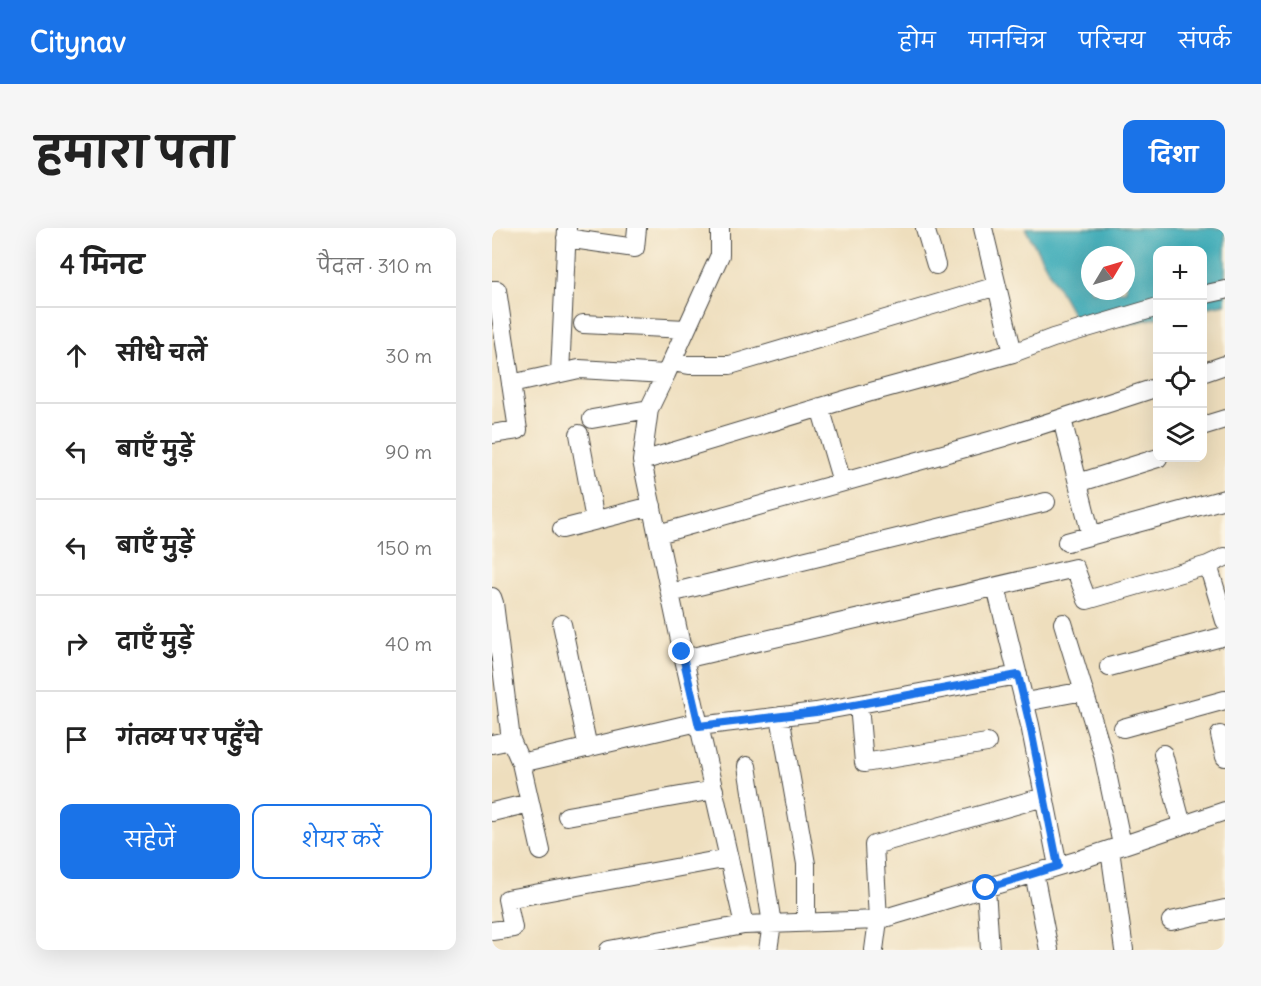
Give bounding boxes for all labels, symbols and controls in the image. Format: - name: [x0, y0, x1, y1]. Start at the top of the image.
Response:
- text: Citynav: [30, 24, 126, 60]
- text: होम: [899, 27, 936, 54]
- text: मानचित्र: [969, 27, 1046, 54]
- text: परिचय: [1079, 27, 1145, 54]
- text: संपर्क: [1178, 27, 1231, 54]
- button: दिशा: [1123, 120, 1225, 193]
- text: हमारा पता: [36, 126, 233, 178]
- north arrow: [1081, 246, 1135, 300]
- map controls: [1153, 246, 1207, 462]
- button: +: [1153, 246, 1207, 300]
- text: 4 मिनट: [60, 248, 144, 281]
- text: पैदल · 310 m: [317, 253, 432, 278]
- button: −: [1153, 300, 1207, 354]
- icon: ahead: [60, 339, 93, 372]
- text: सीधे चलें: [117, 339, 207, 367]
- text: 30 m: [385, 343, 432, 368]
- button: locate: [1153, 354, 1207, 408]
- button: layers: [1153, 408, 1207, 462]
- icon: left: [60, 435, 93, 468]
- text: बाएँ मुड़ें: [117, 435, 194, 463]
- text: 90 m: [385, 439, 432, 464]
- icon: left: [60, 531, 93, 564]
- text: बाएँ मुड़ें: [117, 531, 194, 559]
- text: 150 m: [377, 535, 432, 560]
- icon: right: [60, 627, 93, 660]
- text: दाएँ मुड़ें: [117, 627, 193, 655]
- text: 40 m: [385, 631, 432, 656]
- route end: [668, 638, 694, 664]
- icon: arrive: [60, 723, 93, 756]
- text: गंतव्य पर पहुँचे: [117, 723, 261, 751]
- button: सहेजें: [60, 804, 240, 879]
- button: शेयर करें: [252, 804, 432, 879]
- route start: [972, 874, 998, 900]

